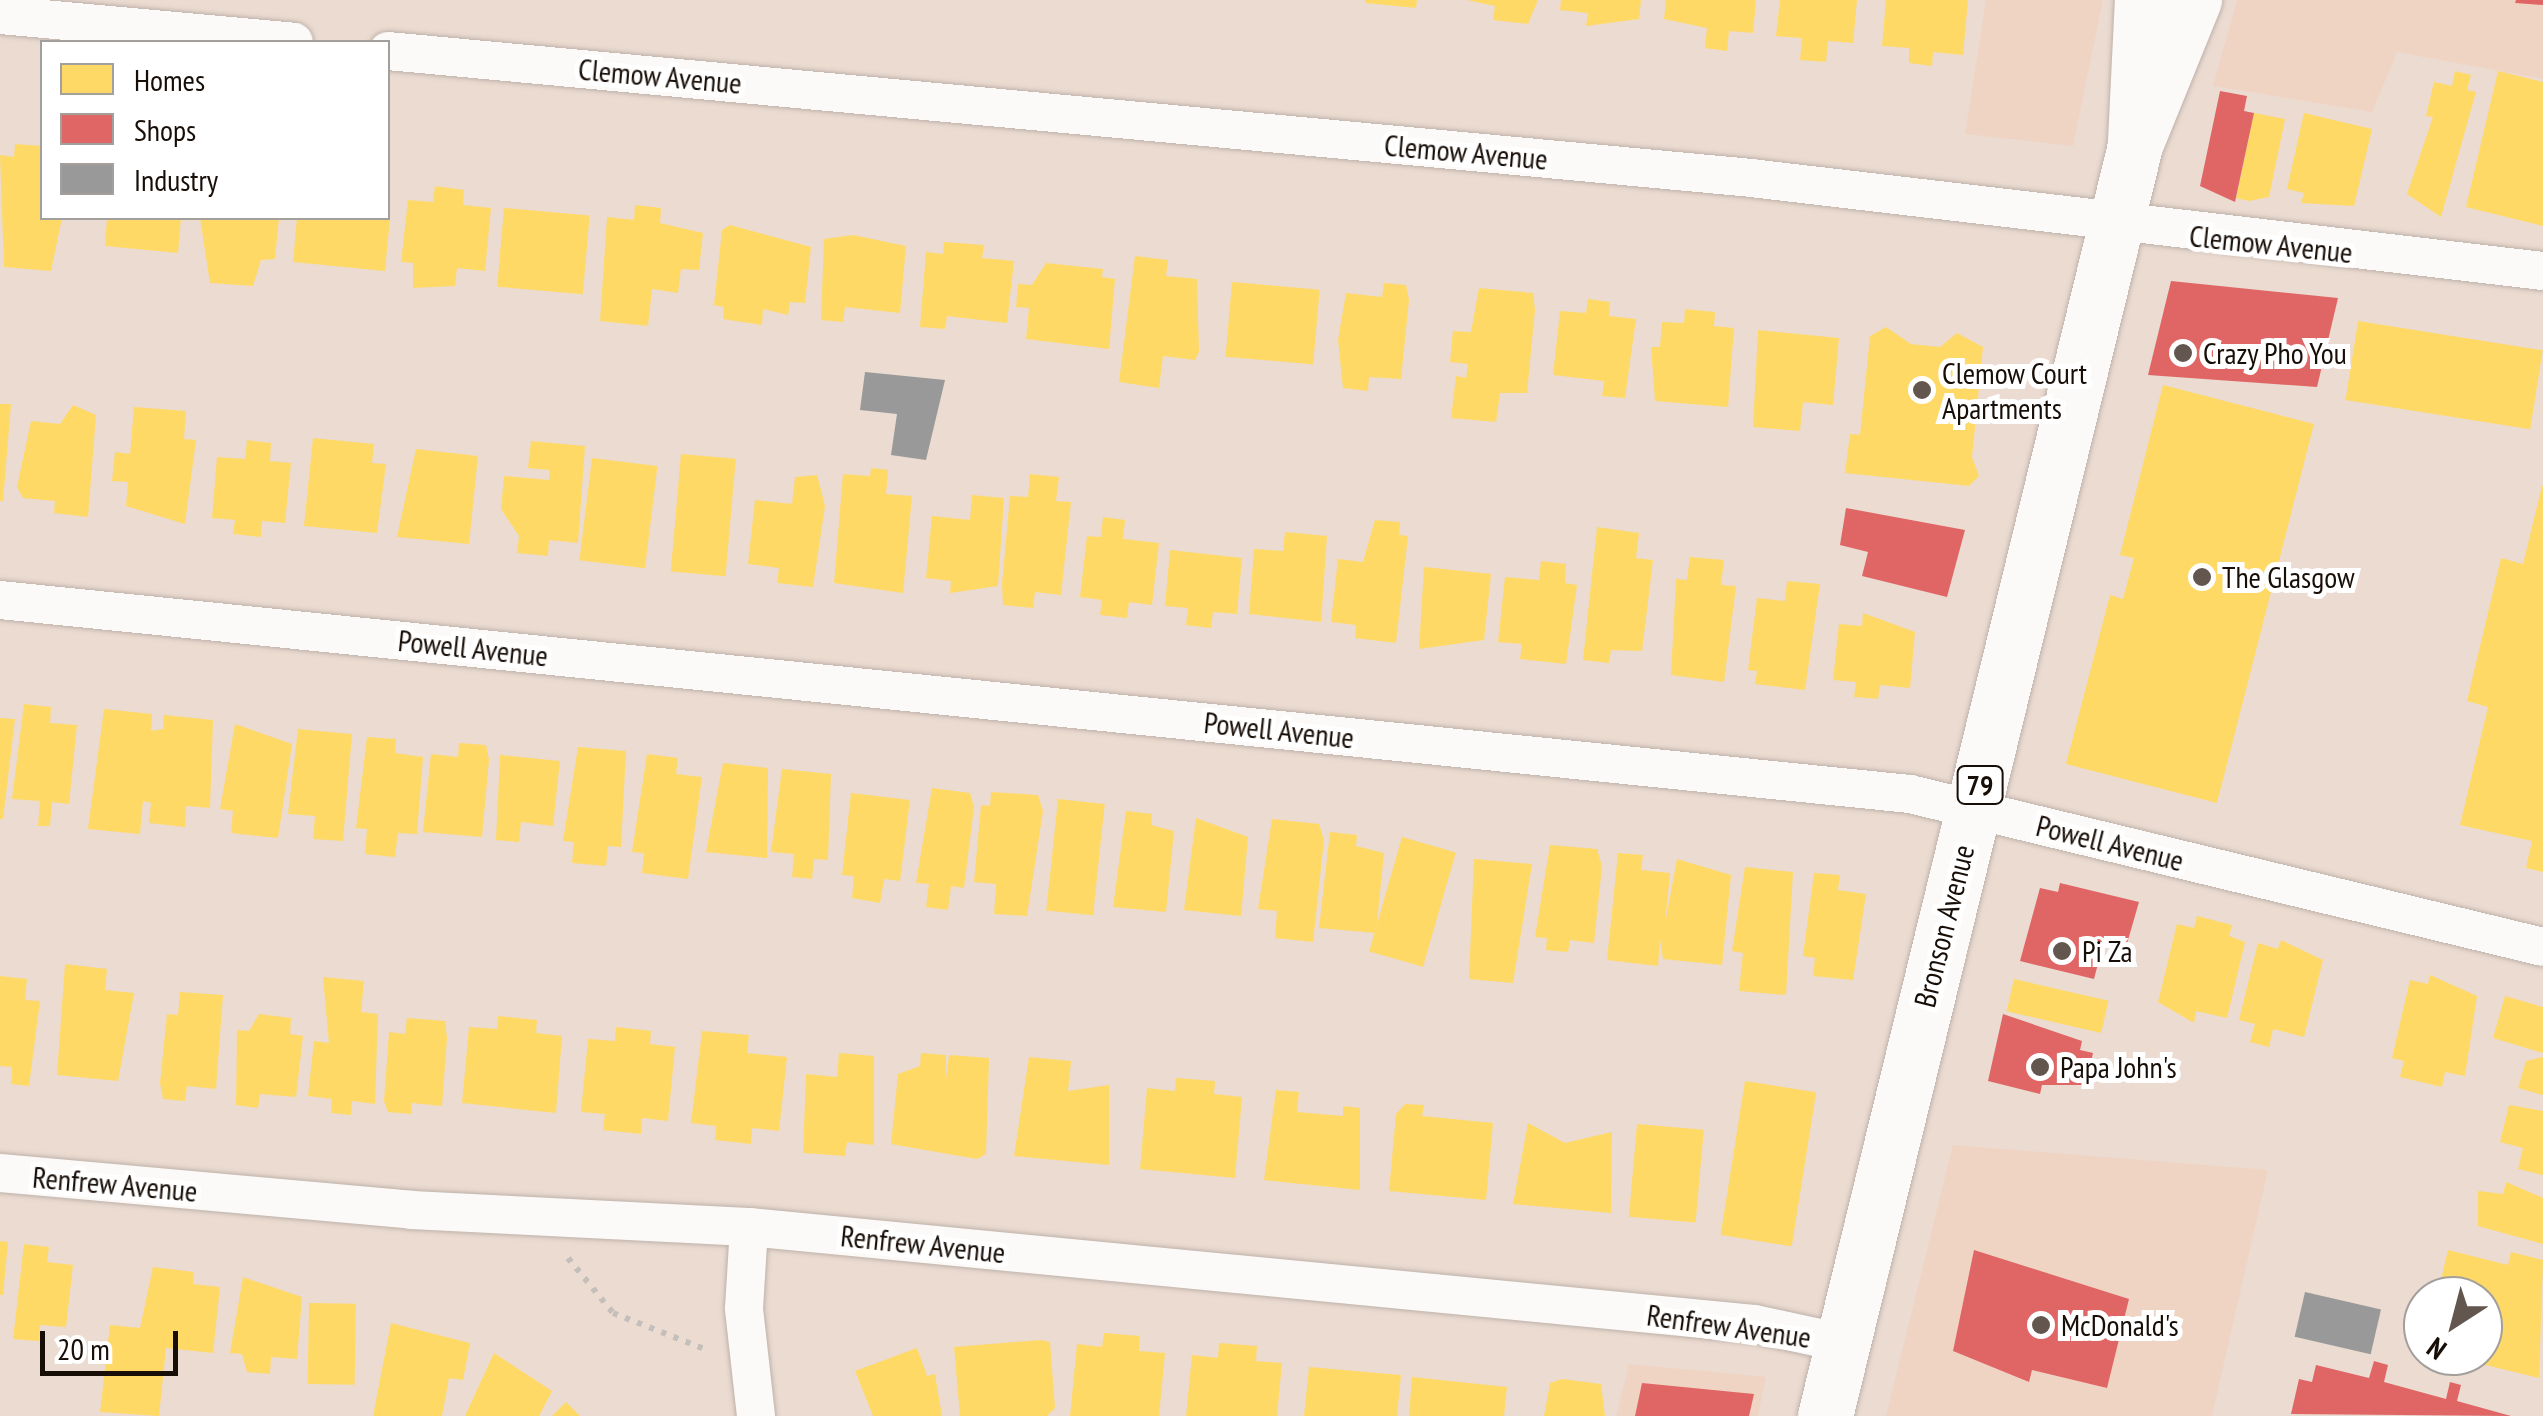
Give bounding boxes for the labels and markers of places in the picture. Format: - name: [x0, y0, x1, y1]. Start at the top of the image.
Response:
- place label: Crazy Pho You: [2203, 335, 2348, 371]
- marker: Crazy Pho You: [2172, 342, 2194, 364]
- place label: Clemow Court Apartments: [1942, 355, 2087, 426]
- marker: Clemow Court Apartments: [1911, 379, 1933, 401]
- place label: The Glasgow: [2222, 559, 2355, 595]
- marker: The Glasgow: [2191, 566, 2213, 588]
- place label: Pi Za: [2082, 933, 2133, 969]
- marker: Pi Za: [2051, 940, 2073, 962]
- place label: Papa John's: [2060, 1049, 2177, 1085]
- marker: Papa John's: [2029, 1056, 2051, 1078]
- place label: McDonald's: [2061, 1307, 2179, 1343]
- marker: McDonald's: [2030, 1314, 2052, 1336]

